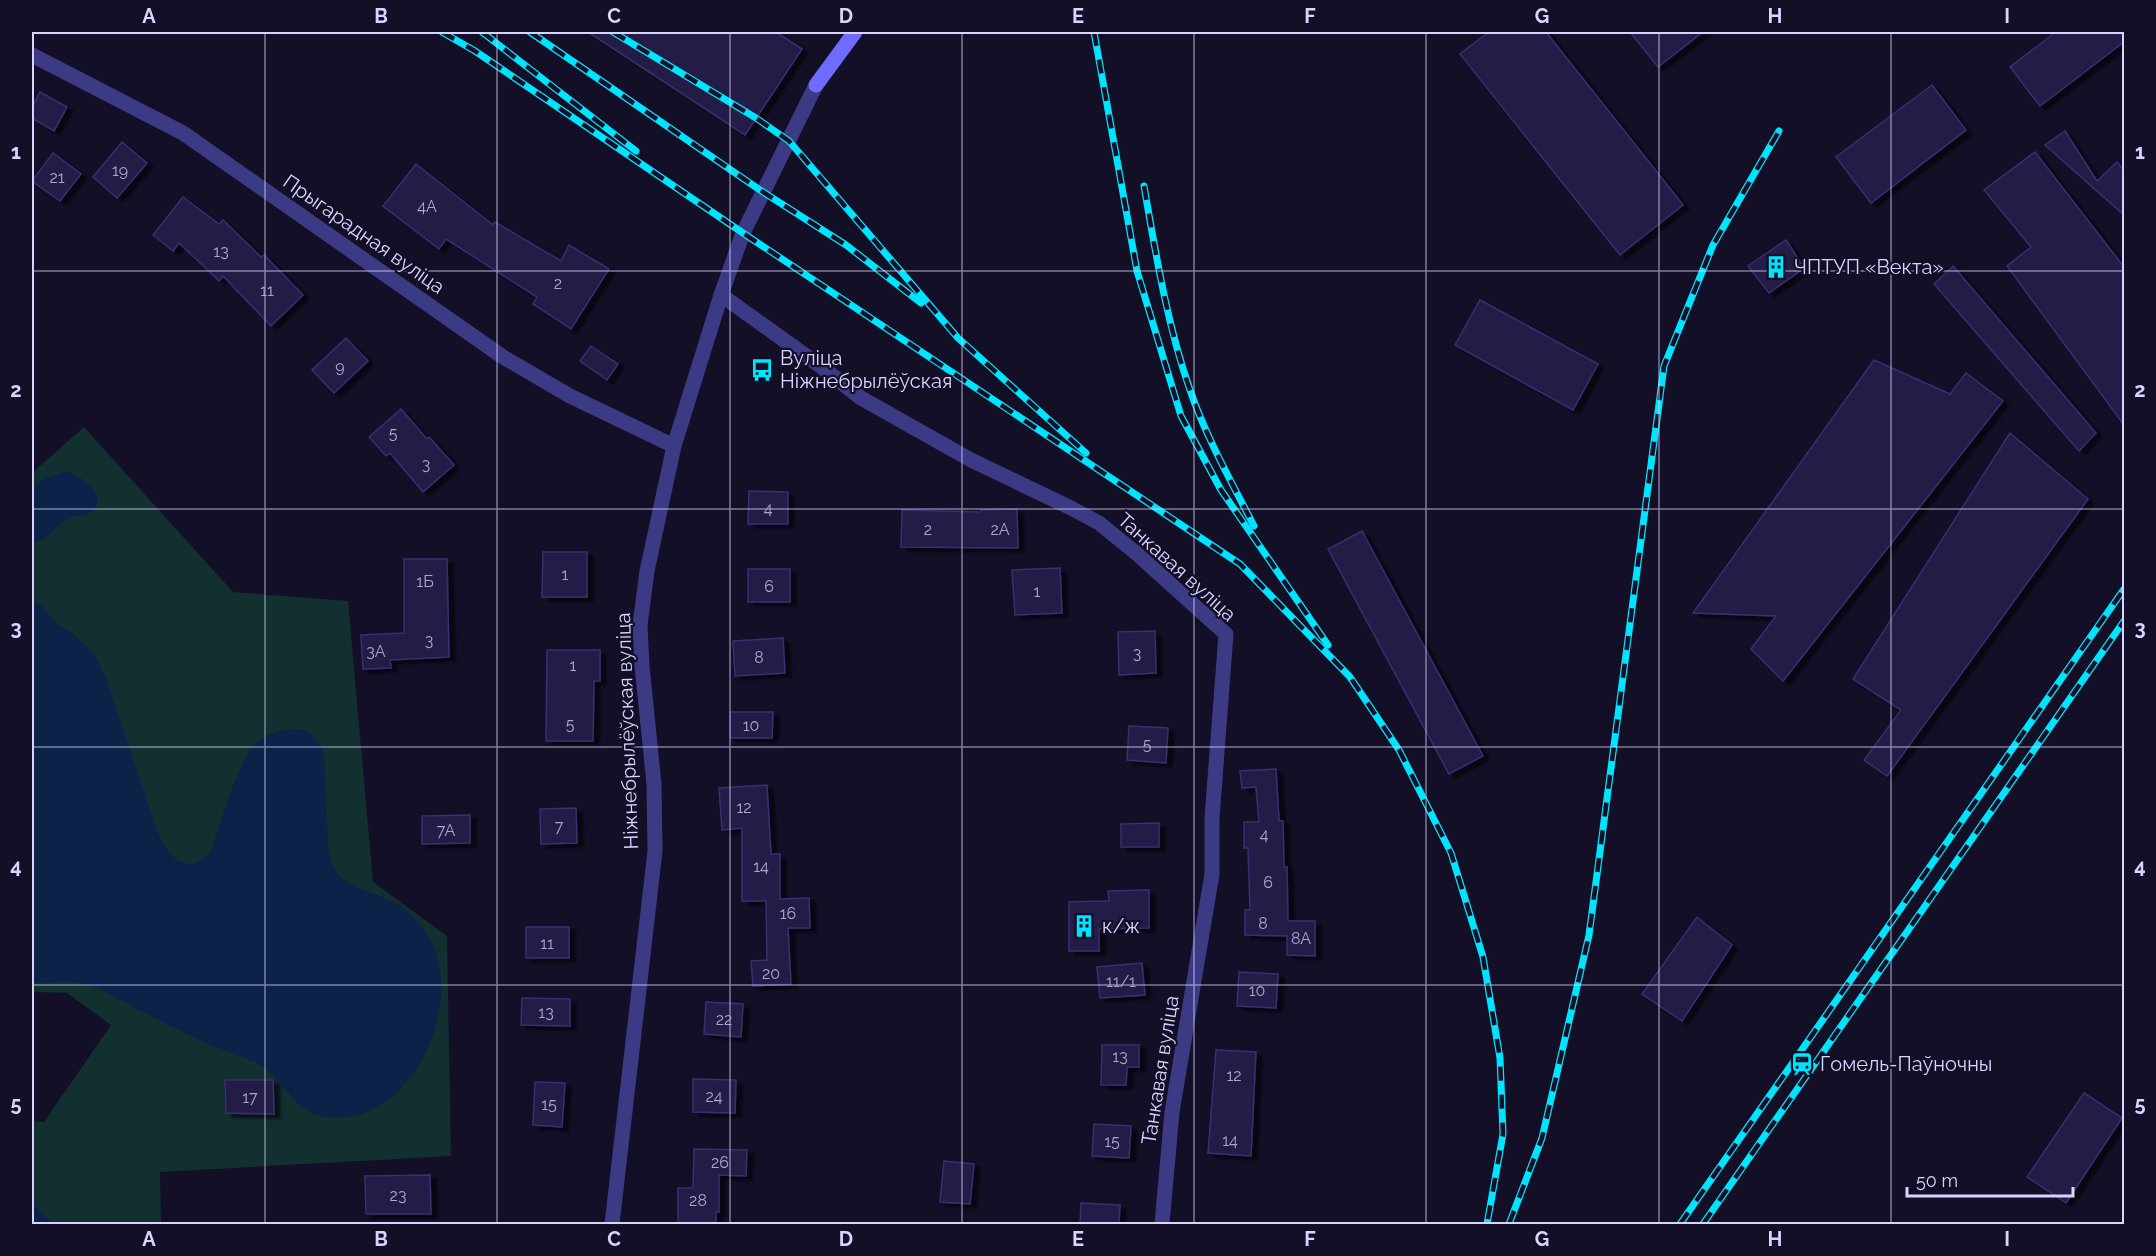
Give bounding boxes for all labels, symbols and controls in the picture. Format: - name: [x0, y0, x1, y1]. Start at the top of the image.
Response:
- text: A: [142, 4, 156, 28]
- text: B: [374, 4, 388, 28]
- text: C: [607, 4, 621, 28]
- text: D: [839, 4, 853, 28]
- text: E: [1072, 4, 1084, 28]
- text: F: [1304, 4, 1316, 28]
- text: G: [1535, 4, 1549, 28]
- text: H: [1768, 4, 1782, 28]
- text: I: [2004, 4, 2010, 28]
- text: 1: [11, 140, 21, 164]
- text: 1: [2135, 140, 2145, 164]
- house number: 19: [112, 161, 128, 180]
- house number: 21: [49, 168, 65, 187]
- street label: Прыгарадная вуліца: [279, 169, 449, 299]
- house number: 4А: [417, 197, 437, 216]
- house number: 13: [213, 242, 229, 261]
- building icon: ЧПТУП «Векта»: [1763, 254, 1789, 280]
- place label: ЧПТУП «Векта»: [1794, 255, 1944, 279]
- house number: 2: [554, 274, 562, 293]
- house number: 11: [260, 281, 274, 300]
- place label: Вуліца Ніжнебрылёўская: [780, 346, 952, 393]
- house number: 9: [335, 357, 345, 376]
- bus stop icon: Вуліца Ніжнебрылёўская: [749, 357, 775, 383]
- text: 2: [10, 378, 22, 402]
- text: 2: [2134, 378, 2146, 402]
- house number: 5: [389, 424, 398, 443]
- house number: 3: [422, 455, 430, 474]
- house number: 4: [764, 499, 773, 518]
- street label: Танкавая вуліца: [1113, 508, 1241, 626]
- house number: 2: [924, 520, 932, 539]
- house number: 2А: [990, 520, 1010, 539]
- house number: 1: [562, 565, 569, 584]
- house number: 1Б: [416, 572, 434, 591]
- house number: 6: [764, 577, 774, 596]
- house number: 1: [1034, 582, 1041, 601]
- street label: Ніжнебрылёўская вуліца: [611, 612, 643, 850]
- text: 3: [10, 616, 22, 640]
- text: 3: [2134, 616, 2146, 640]
- house number: 3: [425, 631, 433, 650]
- house number: 3А: [366, 642, 386, 661]
- house number: 3: [1133, 644, 1141, 663]
- house number: 8: [754, 648, 764, 667]
- house number: 1: [570, 656, 577, 675]
- house number: 5: [566, 715, 575, 734]
- house number: 10: [743, 716, 759, 735]
- house number: 5: [1143, 735, 1152, 754]
- house number: 12: [736, 798, 752, 817]
- house number: 7: [555, 817, 564, 836]
- house number: 7А: [437, 821, 456, 840]
- house number: 4: [1260, 825, 1269, 844]
- text: 4: [10, 854, 22, 878]
- text: 4: [2134, 854, 2146, 878]
- house number: 14: [753, 857, 769, 876]
- house number: 6: [1263, 873, 1273, 892]
- house number: 16: [780, 904, 796, 923]
- building icon: к/ж: [1071, 913, 1097, 939]
- place label: к/ж: [1102, 914, 1140, 938]
- house number: 8: [1258, 914, 1268, 933]
- house number: 8А: [1291, 929, 1311, 948]
- house number: 11: [540, 934, 554, 953]
- house number: 20: [762, 964, 780, 983]
- house number: 11/1: [1106, 972, 1136, 991]
- house number: 10: [1249, 981, 1265, 1000]
- street label: Танкавая вуліца: [1136, 994, 1184, 1146]
- house number: 13: [538, 1003, 554, 1022]
- house number: 22: [716, 1010, 732, 1029]
- house number: 13: [1112, 1047, 1128, 1066]
- station icon: Гомель-Паўночны: [1789, 1051, 1815, 1077]
- place label: Гомель-Паўночны: [1820, 1052, 1992, 1076]
- house number: 12: [1226, 1066, 1242, 1085]
- house number: 24: [705, 1087, 723, 1106]
- house number: 17: [242, 1088, 258, 1107]
- text: 5: [10, 1092, 22, 1116]
- text: 5: [2134, 1092, 2146, 1116]
- house number: 15: [541, 1095, 557, 1114]
- house number: 14: [1222, 1131, 1238, 1150]
- house number: 15: [1104, 1132, 1120, 1151]
- house number: 26: [711, 1153, 729, 1172]
- scale bar: [1907, 1160, 2074, 1198]
- text: 50 m: [1916, 1170, 1958, 1191]
- house number: 23: [390, 1186, 406, 1205]
- house number: 28: [689, 1191, 707, 1210]
- text: A: [142, 1227, 156, 1251]
- text: B: [374, 1227, 388, 1251]
- text: C: [607, 1227, 621, 1251]
- text: D: [839, 1227, 853, 1251]
- text: E: [1072, 1227, 1084, 1251]
- text: F: [1304, 1227, 1316, 1251]
- text: G: [1535, 1227, 1549, 1251]
- text: H: [1768, 1227, 1782, 1251]
- text: I: [2004, 1227, 2010, 1251]

